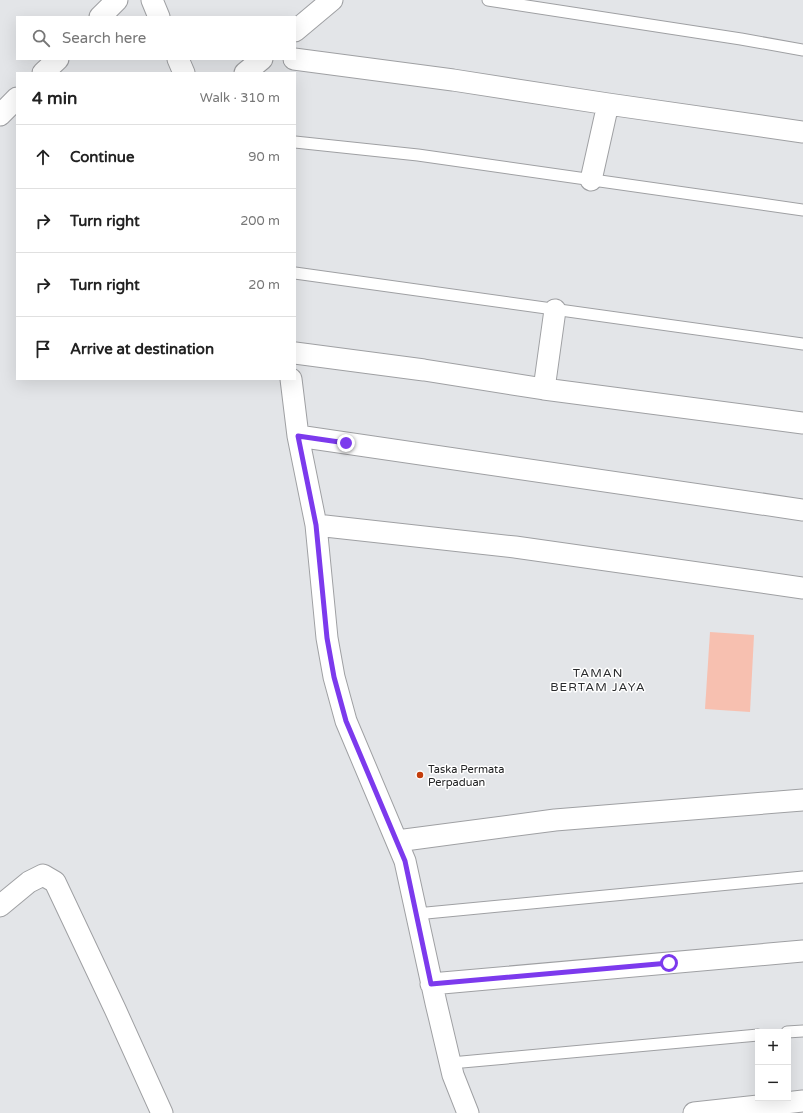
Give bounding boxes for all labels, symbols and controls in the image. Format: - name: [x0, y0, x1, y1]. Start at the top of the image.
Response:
- search box: [16, 16, 296, 60]
- icon: search: [30, 27, 52, 49]
- text: Search here: [62, 29, 146, 47]
- text: 4 min: [32, 88, 77, 109]
- text: Walk · 310 m: [200, 90, 280, 106]
- icon: ahead: [32, 146, 54, 168]
- text: Continue: [70, 148, 134, 166]
- text: 90 m: [248, 149, 280, 165]
- icon: right: [32, 210, 54, 232]
- text: Turn right: [70, 212, 140, 230]
- text: 200 m: [240, 213, 280, 229]
- icon: right: [32, 274, 54, 296]
- text: Turn right: [70, 276, 140, 294]
- text: 20 m: [248, 277, 280, 293]
- icon: arrive: [32, 338, 54, 360]
- text: Arrive at destination: [70, 340, 214, 358]
- route end: [337, 434, 355, 452]
- district label: TAMAN BERTAM JAYA: [550, 666, 646, 694]
- place label: Taska Permata Perpaduan: [428, 763, 504, 789]
- marker: Taska Permata Perpaduan: [415, 770, 425, 780]
- route start: [660, 954, 678, 972]
- map controls: [755, 1029, 791, 1101]
- button: +: [755, 1029, 791, 1065]
- button: −: [755, 1065, 791, 1101]

